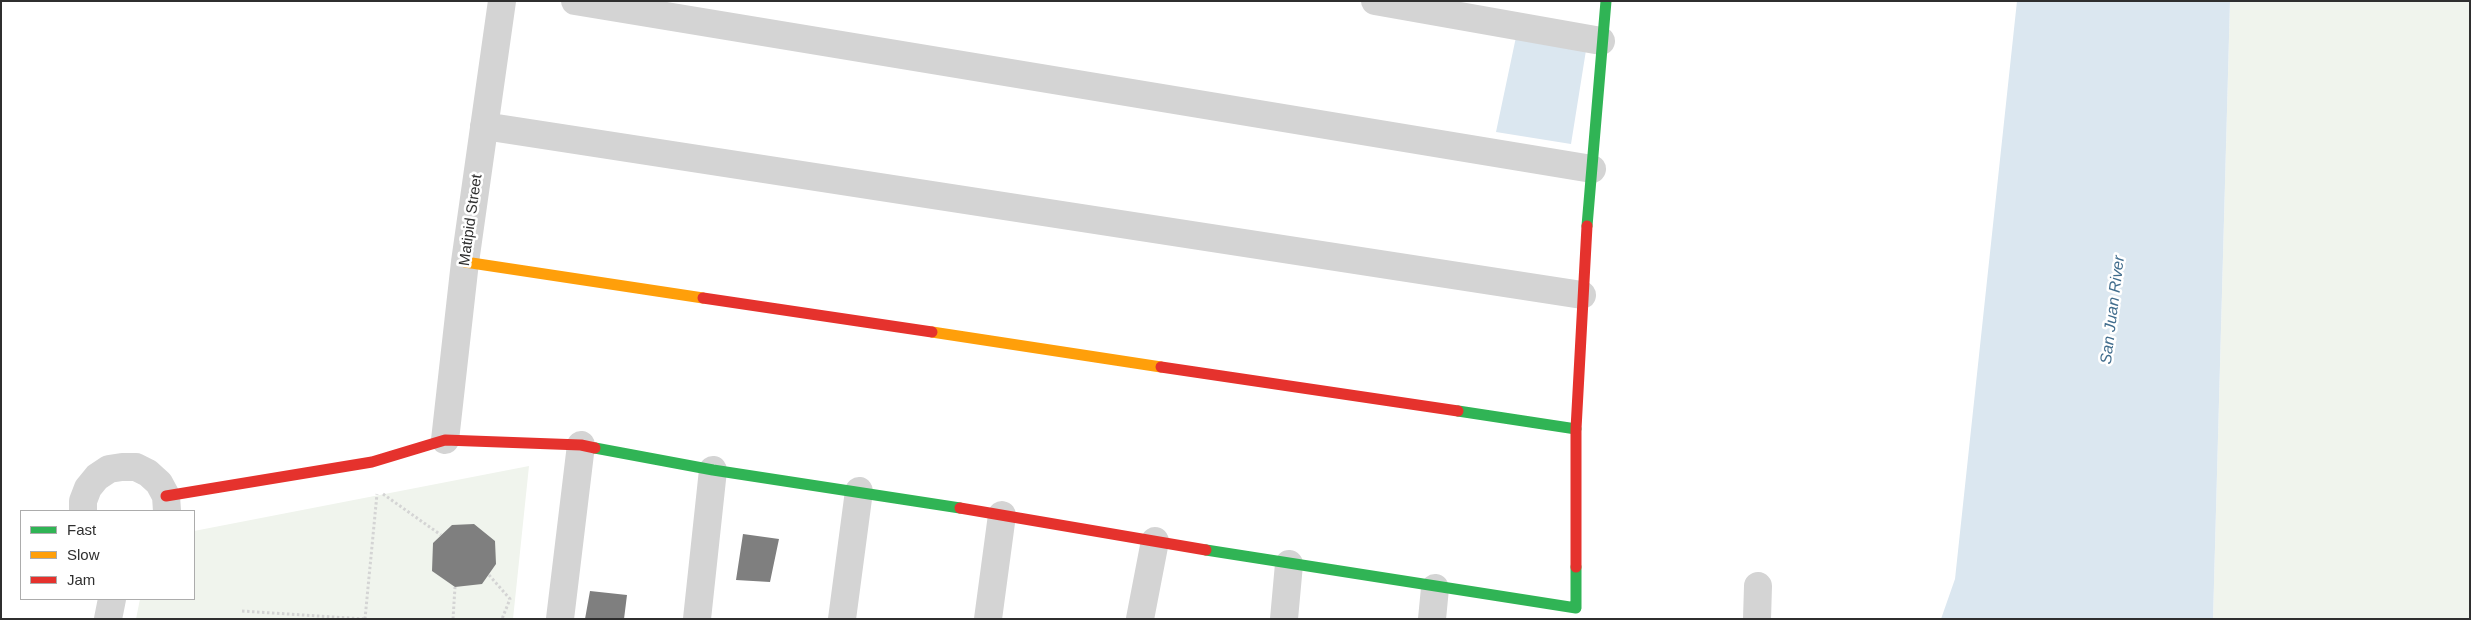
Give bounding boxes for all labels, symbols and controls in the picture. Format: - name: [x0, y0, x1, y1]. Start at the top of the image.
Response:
- street label: Matipid Street: [456, 173, 486, 267]
- water label: San Juan River: [2097, 255, 2129, 365]
- legend: [20, 510, 195, 600]
- text: Fast: [67, 521, 96, 538]
- text: Slow: [67, 546, 100, 563]
- text: Jam: [67, 571, 95, 588]

